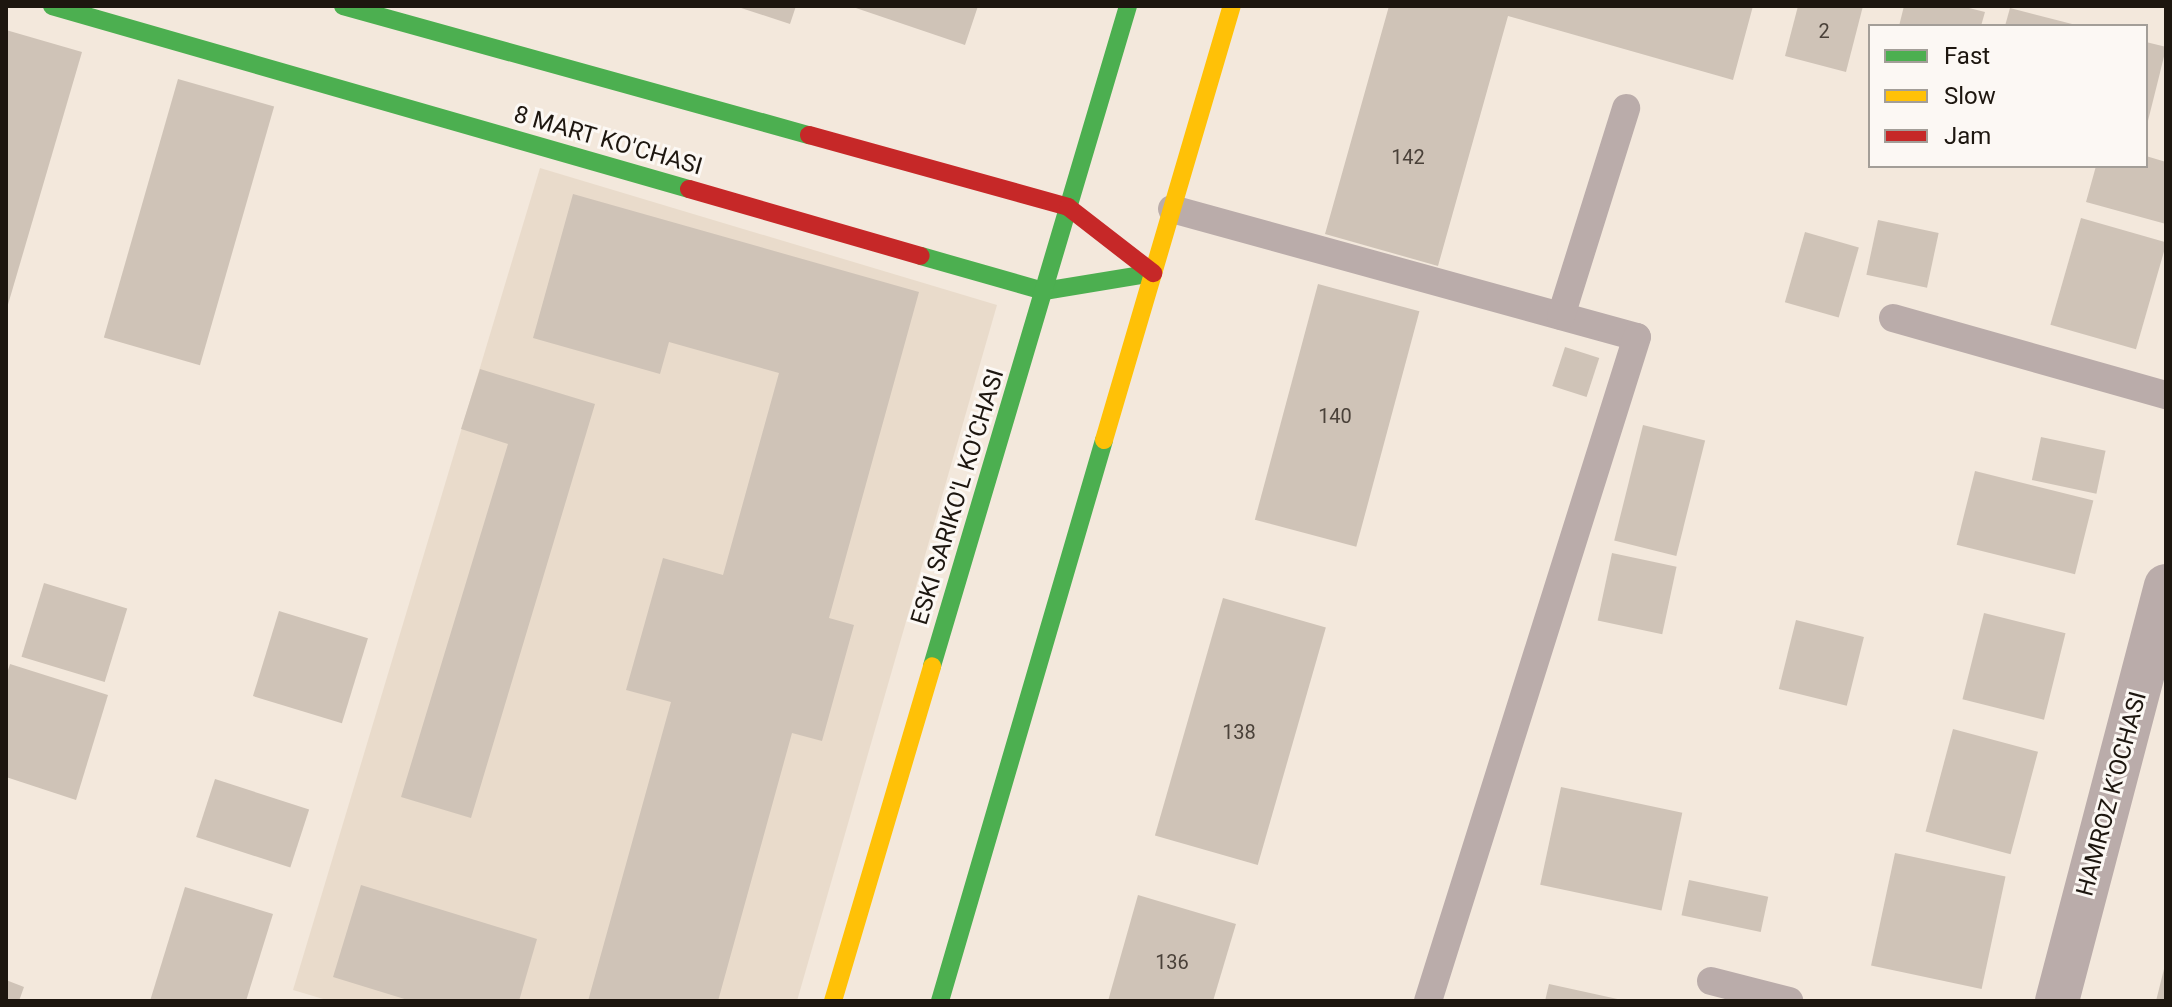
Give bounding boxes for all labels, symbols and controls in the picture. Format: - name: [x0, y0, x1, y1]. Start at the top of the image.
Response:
- house number: 2: [1818, 19, 1830, 43]
- legend: [1868, 24, 2148, 168]
- text: Fast: [1944, 42, 1990, 70]
- text: Slow: [1944, 82, 1996, 110]
- street label: 8 MART KO'CHASI: [510, 100, 706, 182]
- text: Jam: [1944, 122, 1991, 150]
- house number: 142: [1391, 145, 1425, 169]
- street label: ESKI SARIKO'L KO'CHASI: [905, 366, 1011, 628]
- house number: 140: [1318, 404, 1352, 428]
- street label: HAMROZ K'OCHASI: [2071, 689, 2153, 899]
- house number: 138: [1222, 720, 1256, 744]
- house number: 136: [1155, 950, 1189, 974]

